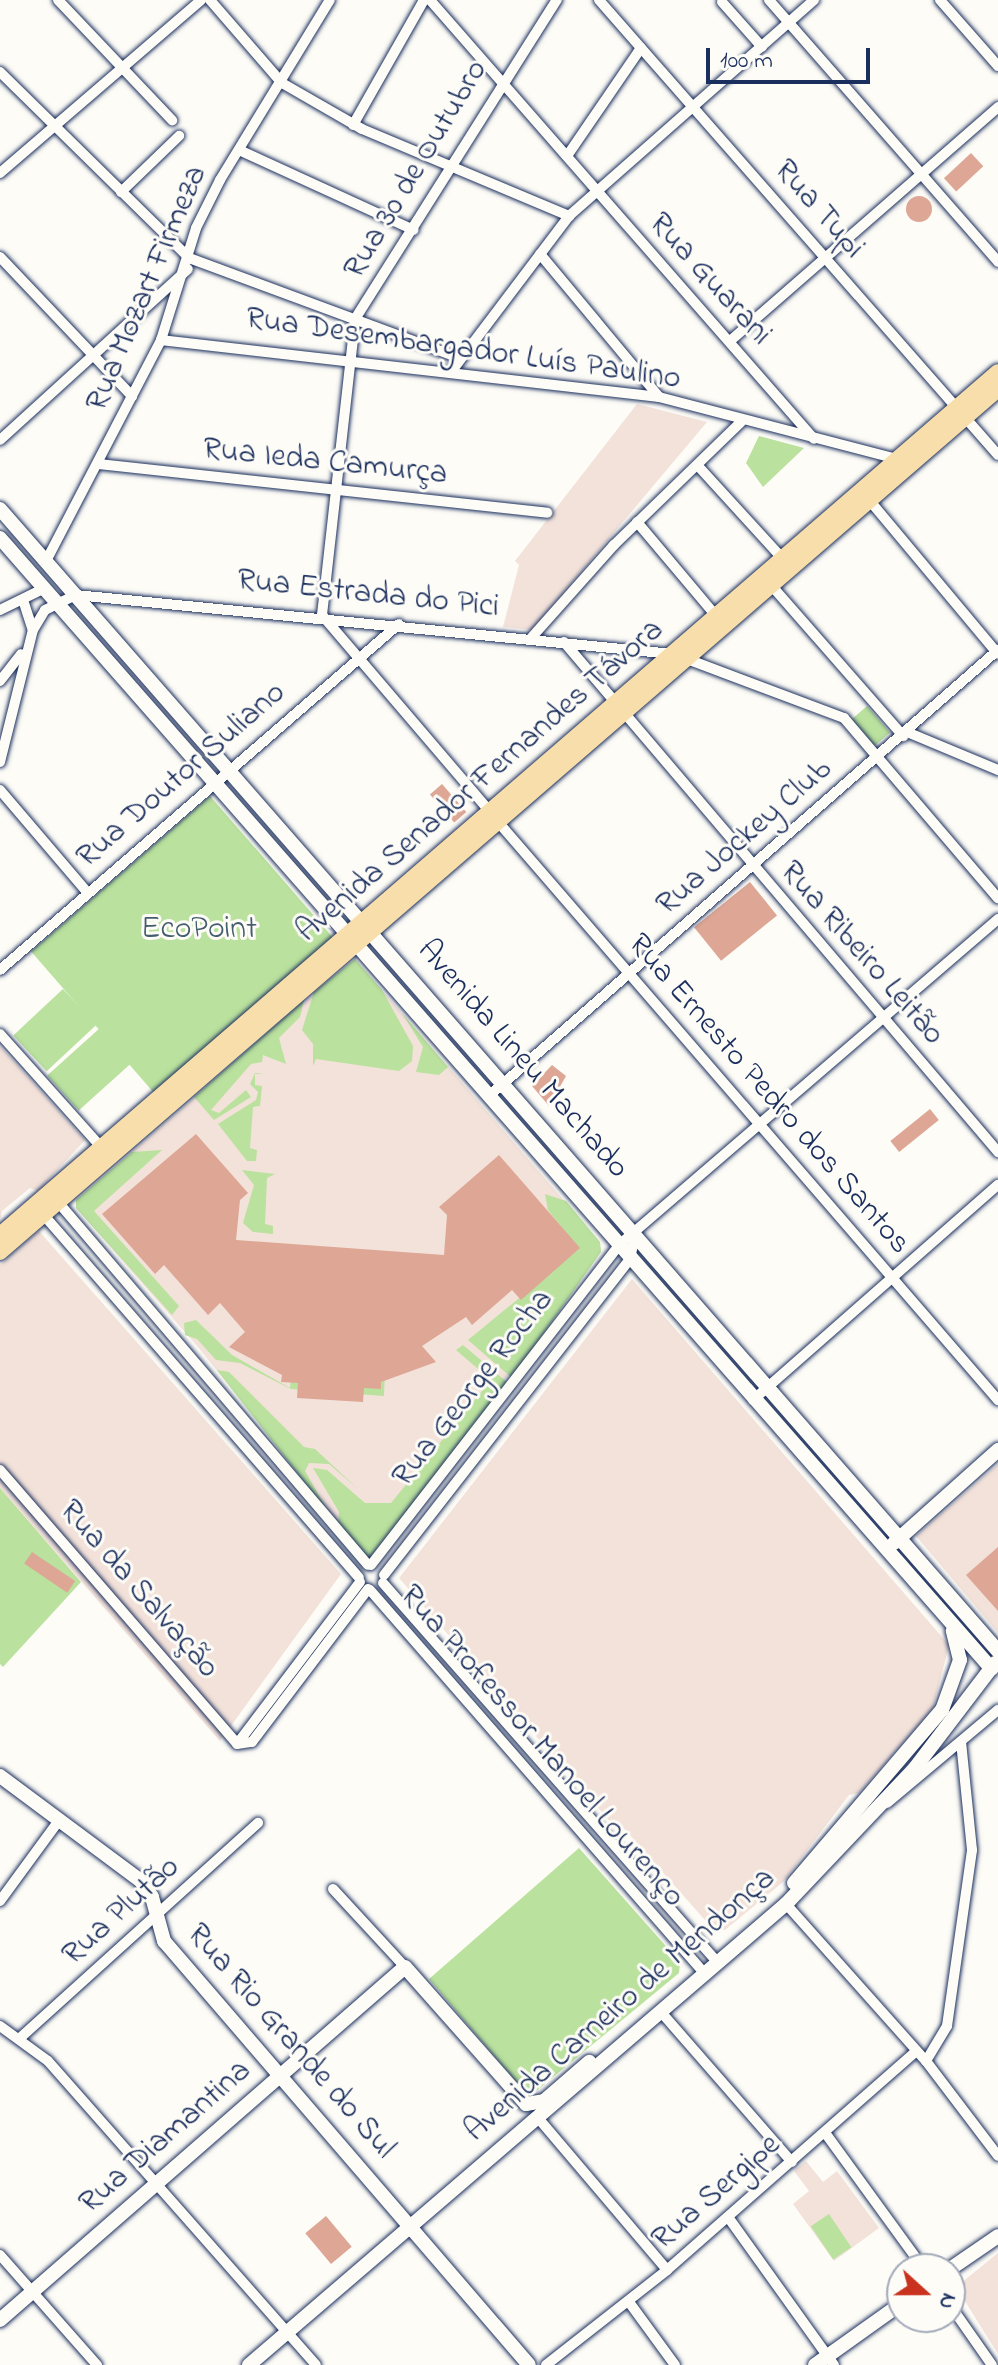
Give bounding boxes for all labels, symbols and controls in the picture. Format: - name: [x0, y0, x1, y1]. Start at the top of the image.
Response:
- scale bar: [710, 32, 874, 82]
- text: 100 m: [720, 44, 773, 79]
- street label: Rua 30 de Outubro: [337, 54, 497, 286]
- street label: Rua Tupi: [764, 153, 872, 267]
- street label: Rua Mozart Firmeza: [79, 161, 217, 417]
- street label: Rua Guarani: [639, 206, 779, 354]
- street label: Rua Desembargador Luís Paulino: [243, 300, 683, 400]
- street label: Rua Ieda Camurça: [201, 431, 449, 495]
- street label: Rua Estrada do Pici: [235, 562, 501, 628]
- street label: Avenida Senador Fernandes Távora: [290, 612, 672, 952]
- street label: Rua Doutor Suliano: [70, 675, 294, 877]
- street label: Rua Jockey Club: [649, 751, 841, 925]
- street label: Rua Ribeiro Leitão: [771, 854, 951, 1054]
- park label: EcoPoint: [141, 911, 257, 949]
- street label: Rua Ernesto Pedro dos Santos: [618, 927, 918, 1263]
- street label: Avenida Lineu Machado: [408, 933, 636, 1187]
- street label: Rua George Rocha: [385, 1283, 563, 1495]
- street label: Rua da Salvação: [50, 1493, 226, 1687]
- street label: Rua Professor Manoel Lourenço: [390, 1578, 692, 1916]
- street label: Rua Plutão: [55, 1849, 189, 1975]
- street label: Avenida Carneiro de Mendonça: [458, 1861, 784, 2151]
- street label: Rua Rio Grande do Sul: [177, 1916, 403, 2168]
- street label: Rua Diamantina: [72, 2053, 260, 2223]
- street label: Rua Sergipe: [645, 2127, 789, 2259]
- north arrow: [886, 2253, 966, 2333]
- text: N: [929, 2288, 964, 2314]

